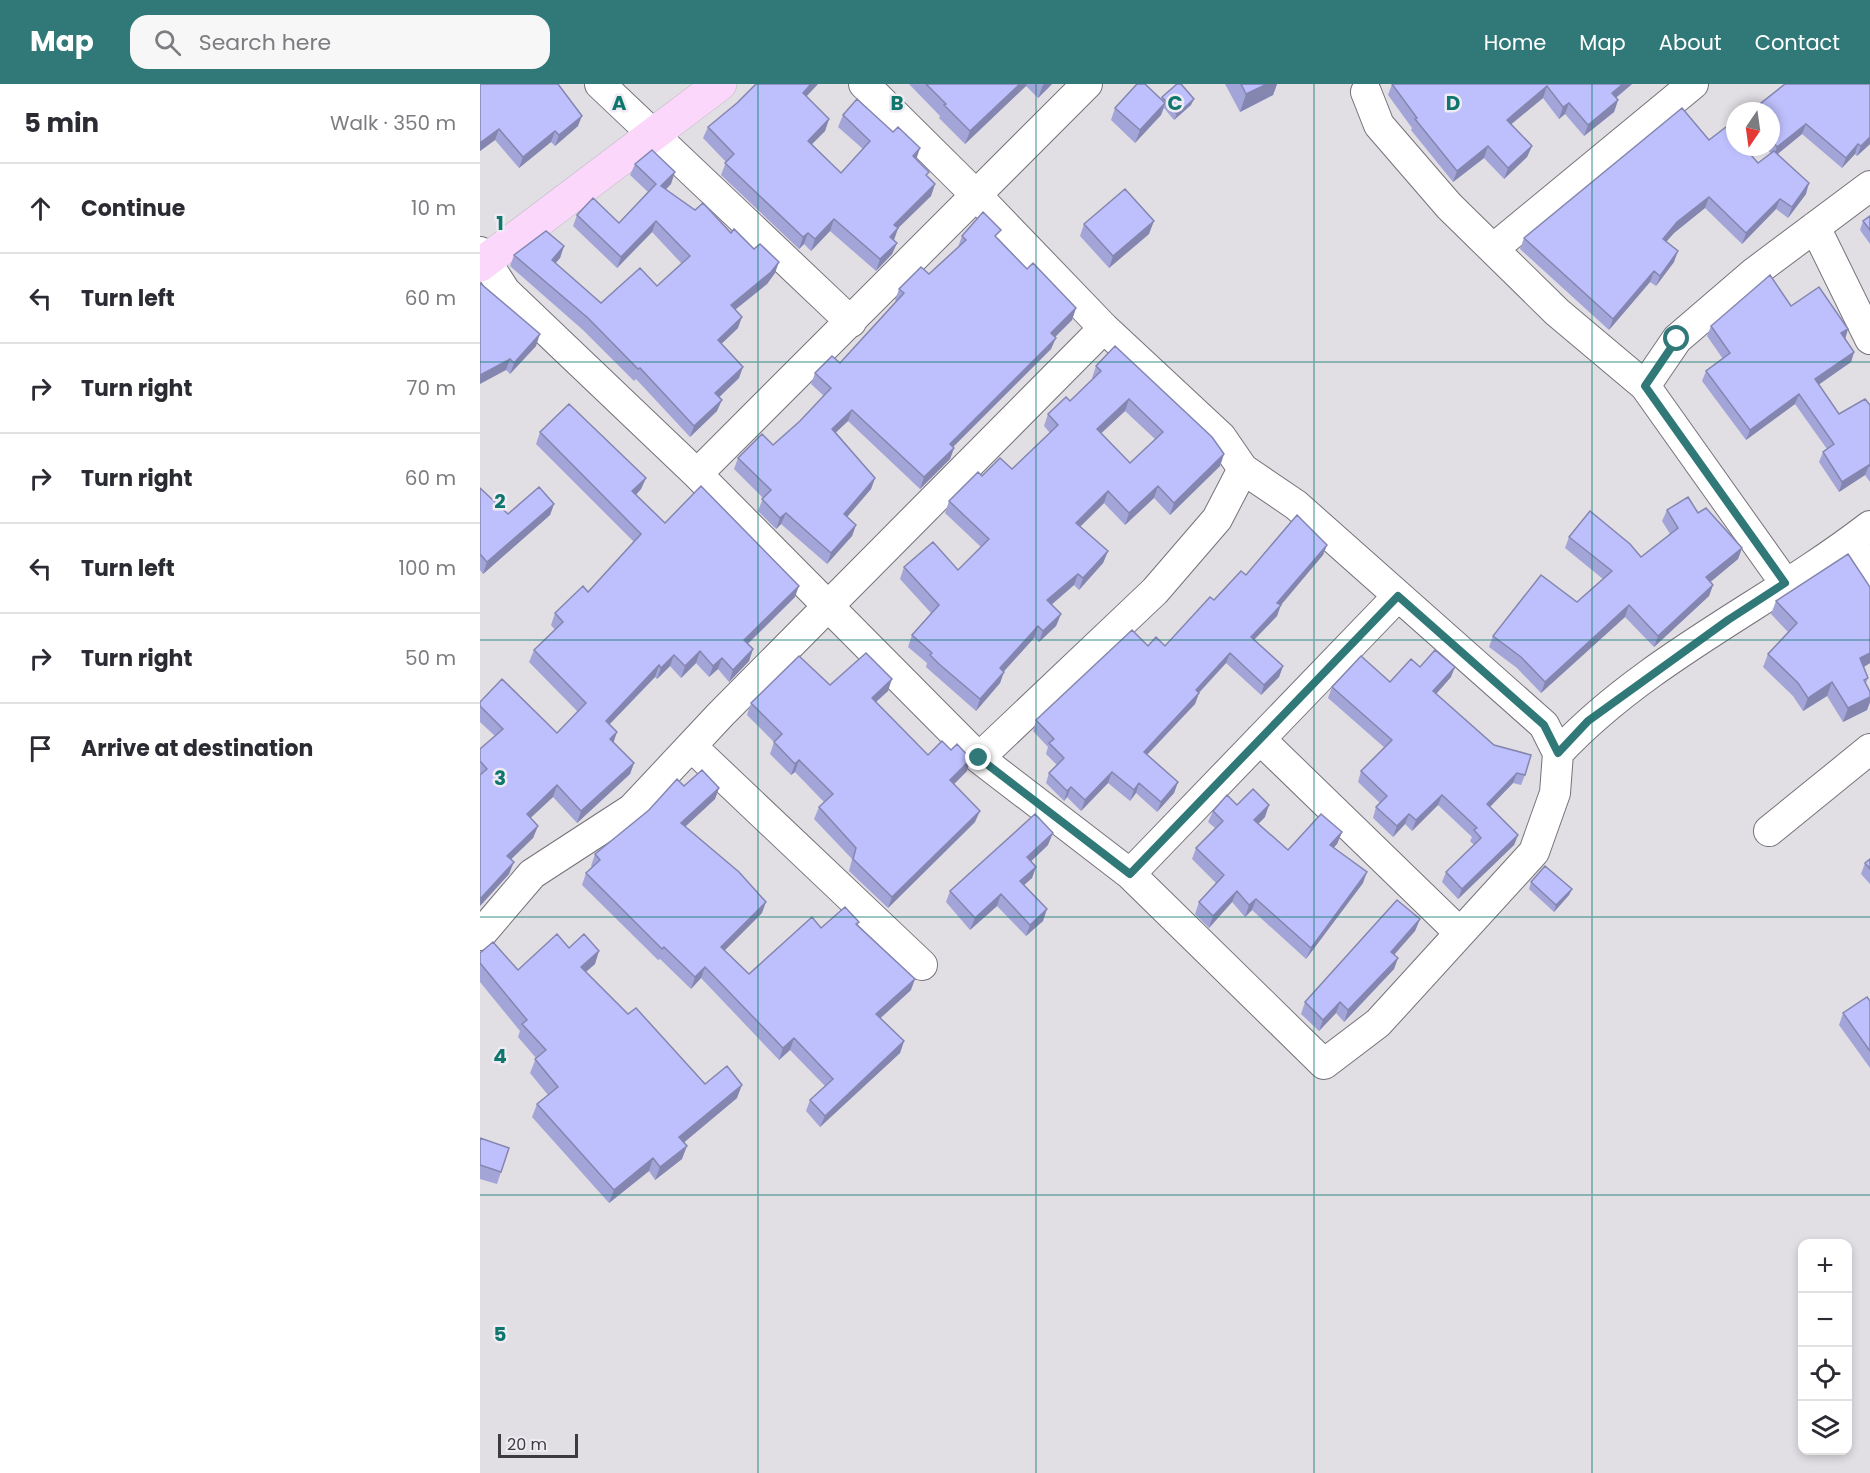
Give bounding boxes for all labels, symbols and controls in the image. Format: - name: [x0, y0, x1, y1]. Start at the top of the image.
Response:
- search box: [130, 15, 550, 69]
- text: Map: [30, 22, 94, 61]
- icon: search: [151, 26, 184, 59]
- text: Search here: [199, 27, 331, 58]
- text: Home: [1484, 28, 1546, 57]
- text: Map: [1579, 28, 1626, 57]
- text: About: [1659, 28, 1722, 57]
- text: Contact: [1755, 28, 1840, 57]
- text: A: [612, 89, 627, 117]
- text: B: [890, 89, 904, 117]
- text: C: [1167, 89, 1183, 117]
- text: D: [1446, 89, 1460, 117]
- north arrow: [1726, 102, 1780, 156]
- text: 5 min: [24, 105, 99, 141]
- text: Walk · 350 m: [330, 109, 456, 137]
- icon: ahead: [24, 192, 57, 225]
- text: Continue: [81, 193, 185, 224]
- text: 10 m: [411, 194, 456, 222]
- text: 1: [496, 209, 504, 237]
- icon: left: [24, 282, 57, 315]
- text: Turn left: [81, 283, 175, 314]
- text: 60 m: [405, 284, 456, 312]
- route start: [1663, 325, 1689, 351]
- icon: right: [24, 372, 57, 405]
- text: Turn right: [81, 373, 192, 404]
- text: 70 m: [407, 374, 456, 402]
- icon: right: [24, 462, 57, 495]
- text: Turn right: [81, 463, 192, 494]
- text: 60 m: [405, 464, 456, 492]
- text: 2: [494, 487, 506, 515]
- icon: left: [24, 552, 57, 585]
- text: Turn left: [81, 553, 175, 584]
- text: 100 m: [399, 554, 456, 582]
- icon: right: [24, 642, 57, 675]
- text: Turn right: [81, 643, 192, 674]
- text: 50 m: [405, 644, 456, 672]
- icon: arrive: [24, 732, 57, 765]
- text: Arrive at destination: [81, 733, 313, 764]
- route end: [965, 744, 991, 770]
- text: 3: [494, 764, 506, 792]
- text: 4: [493, 1042, 507, 1070]
- map controls: [1798, 1239, 1852, 1455]
- button: +: [1798, 1239, 1852, 1293]
- button: −: [1798, 1293, 1852, 1347]
- text: 5: [494, 1320, 507, 1348]
- button: locate: [1798, 1347, 1852, 1401]
- button: layers: [1798, 1401, 1852, 1455]
- scale bar: [498, 1431, 578, 1458]
- text: 20 m: [507, 1433, 547, 1456]

